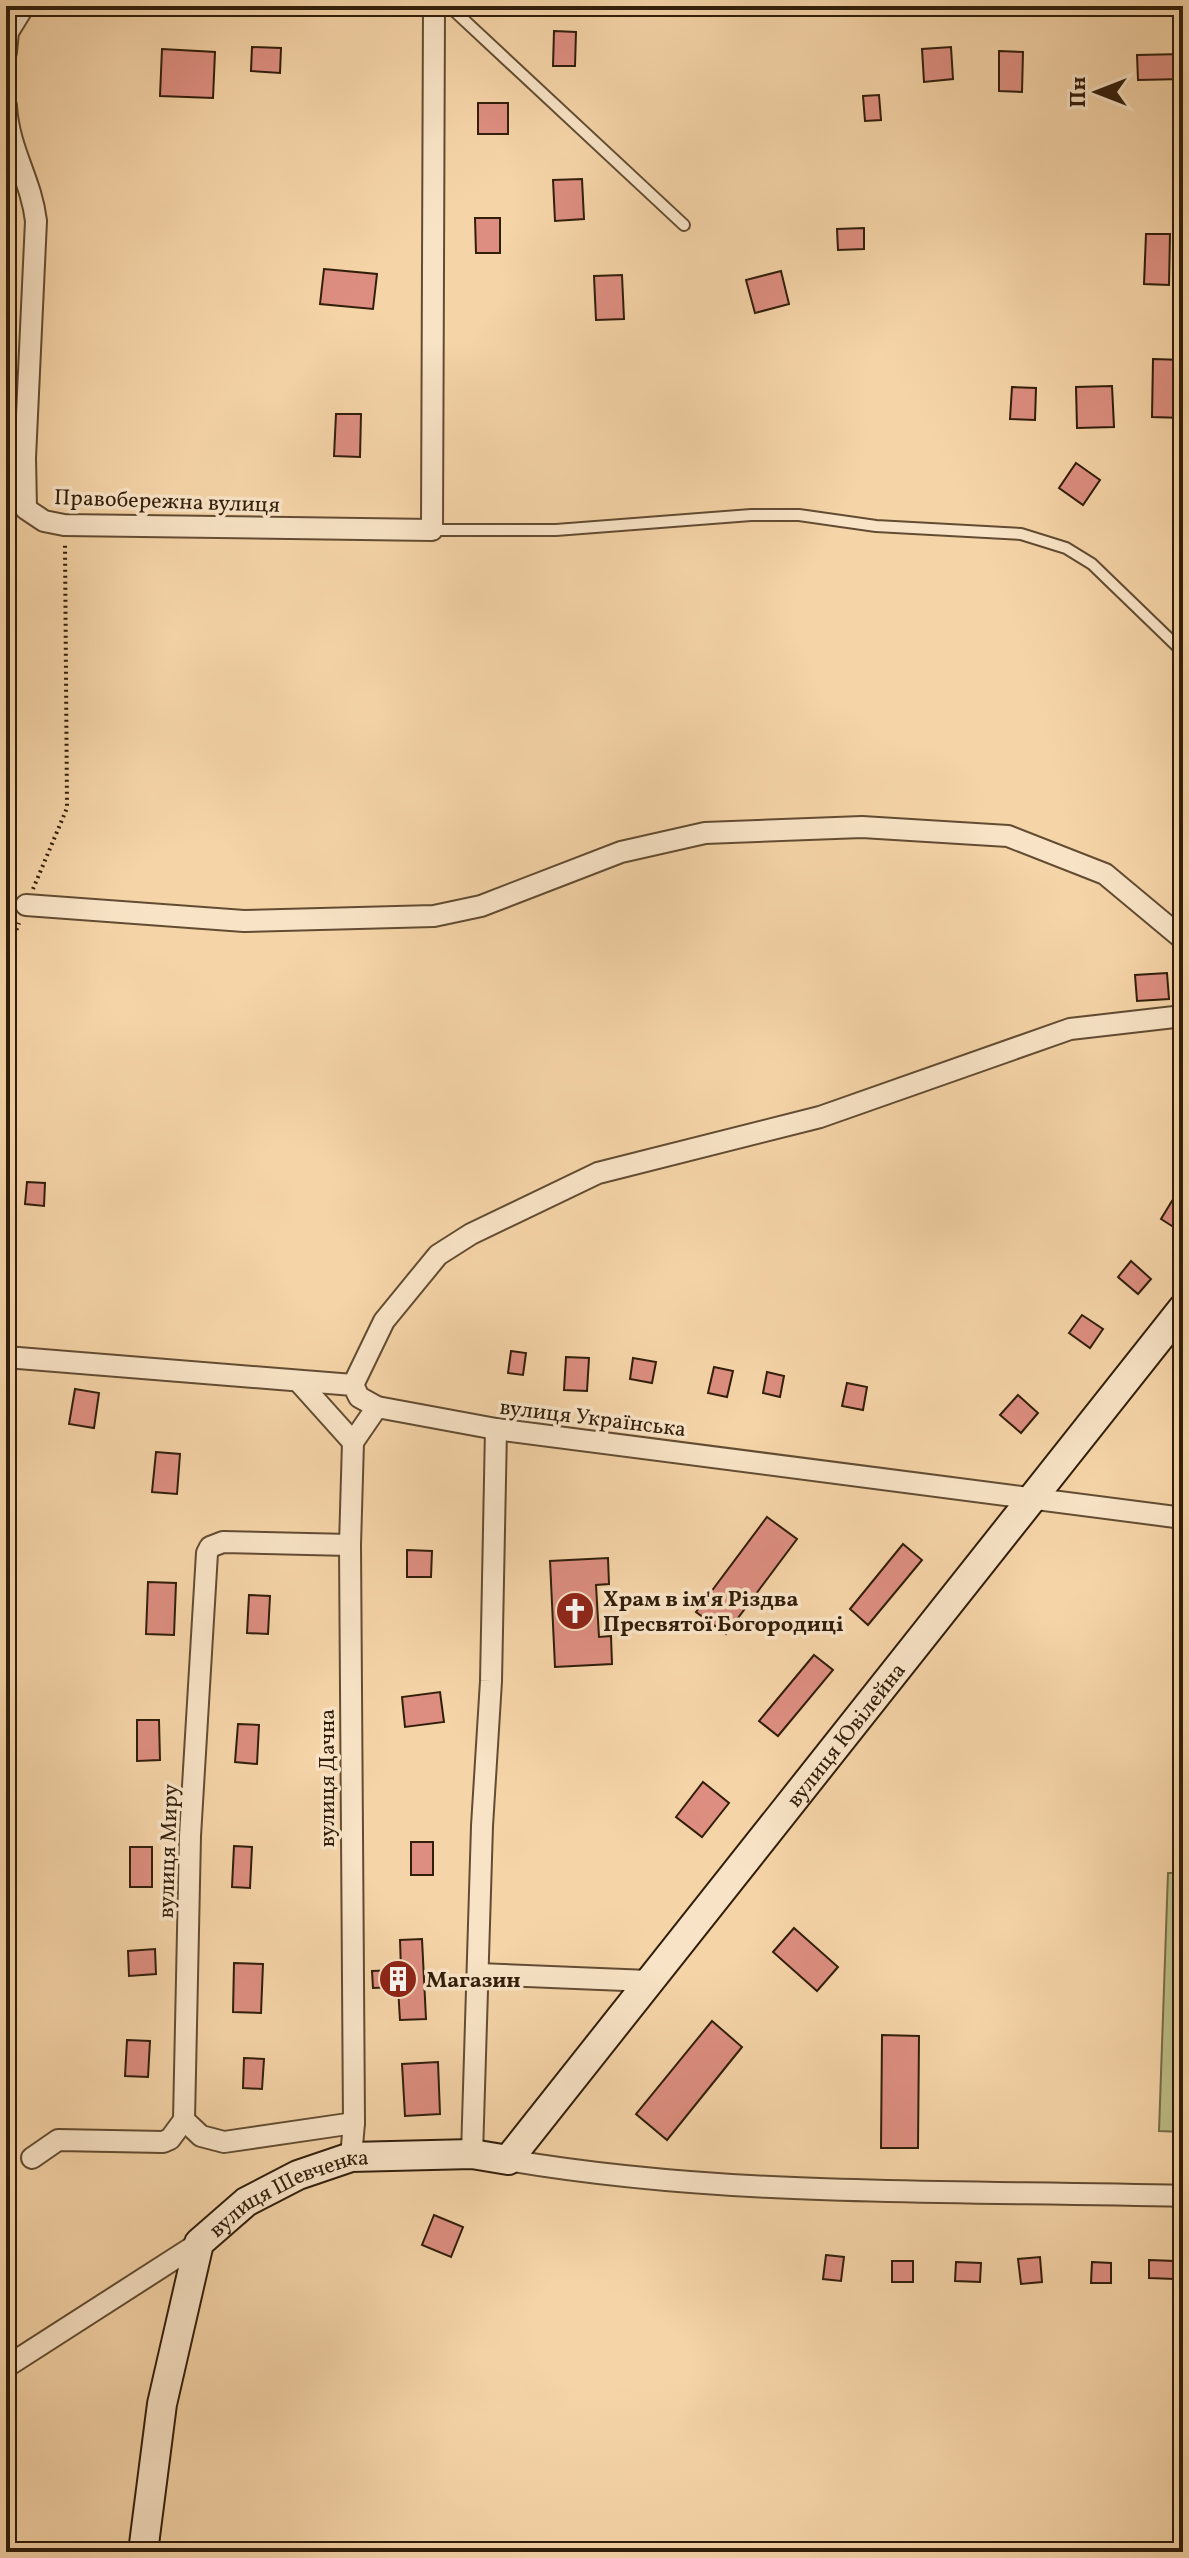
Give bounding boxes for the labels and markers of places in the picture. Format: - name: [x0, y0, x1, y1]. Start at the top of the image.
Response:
- place label: Храм в ім'я Різдва Пресвятої Богородиці: [603, 1585, 844, 1641]
- church icon: Храм в ім'я Різдва Пресвятої Богородиці: [554, 1590, 596, 1632]
- building icon: Магазин: [377, 1958, 419, 2000]
- place label: Магазин: [426, 1966, 521, 1997]

